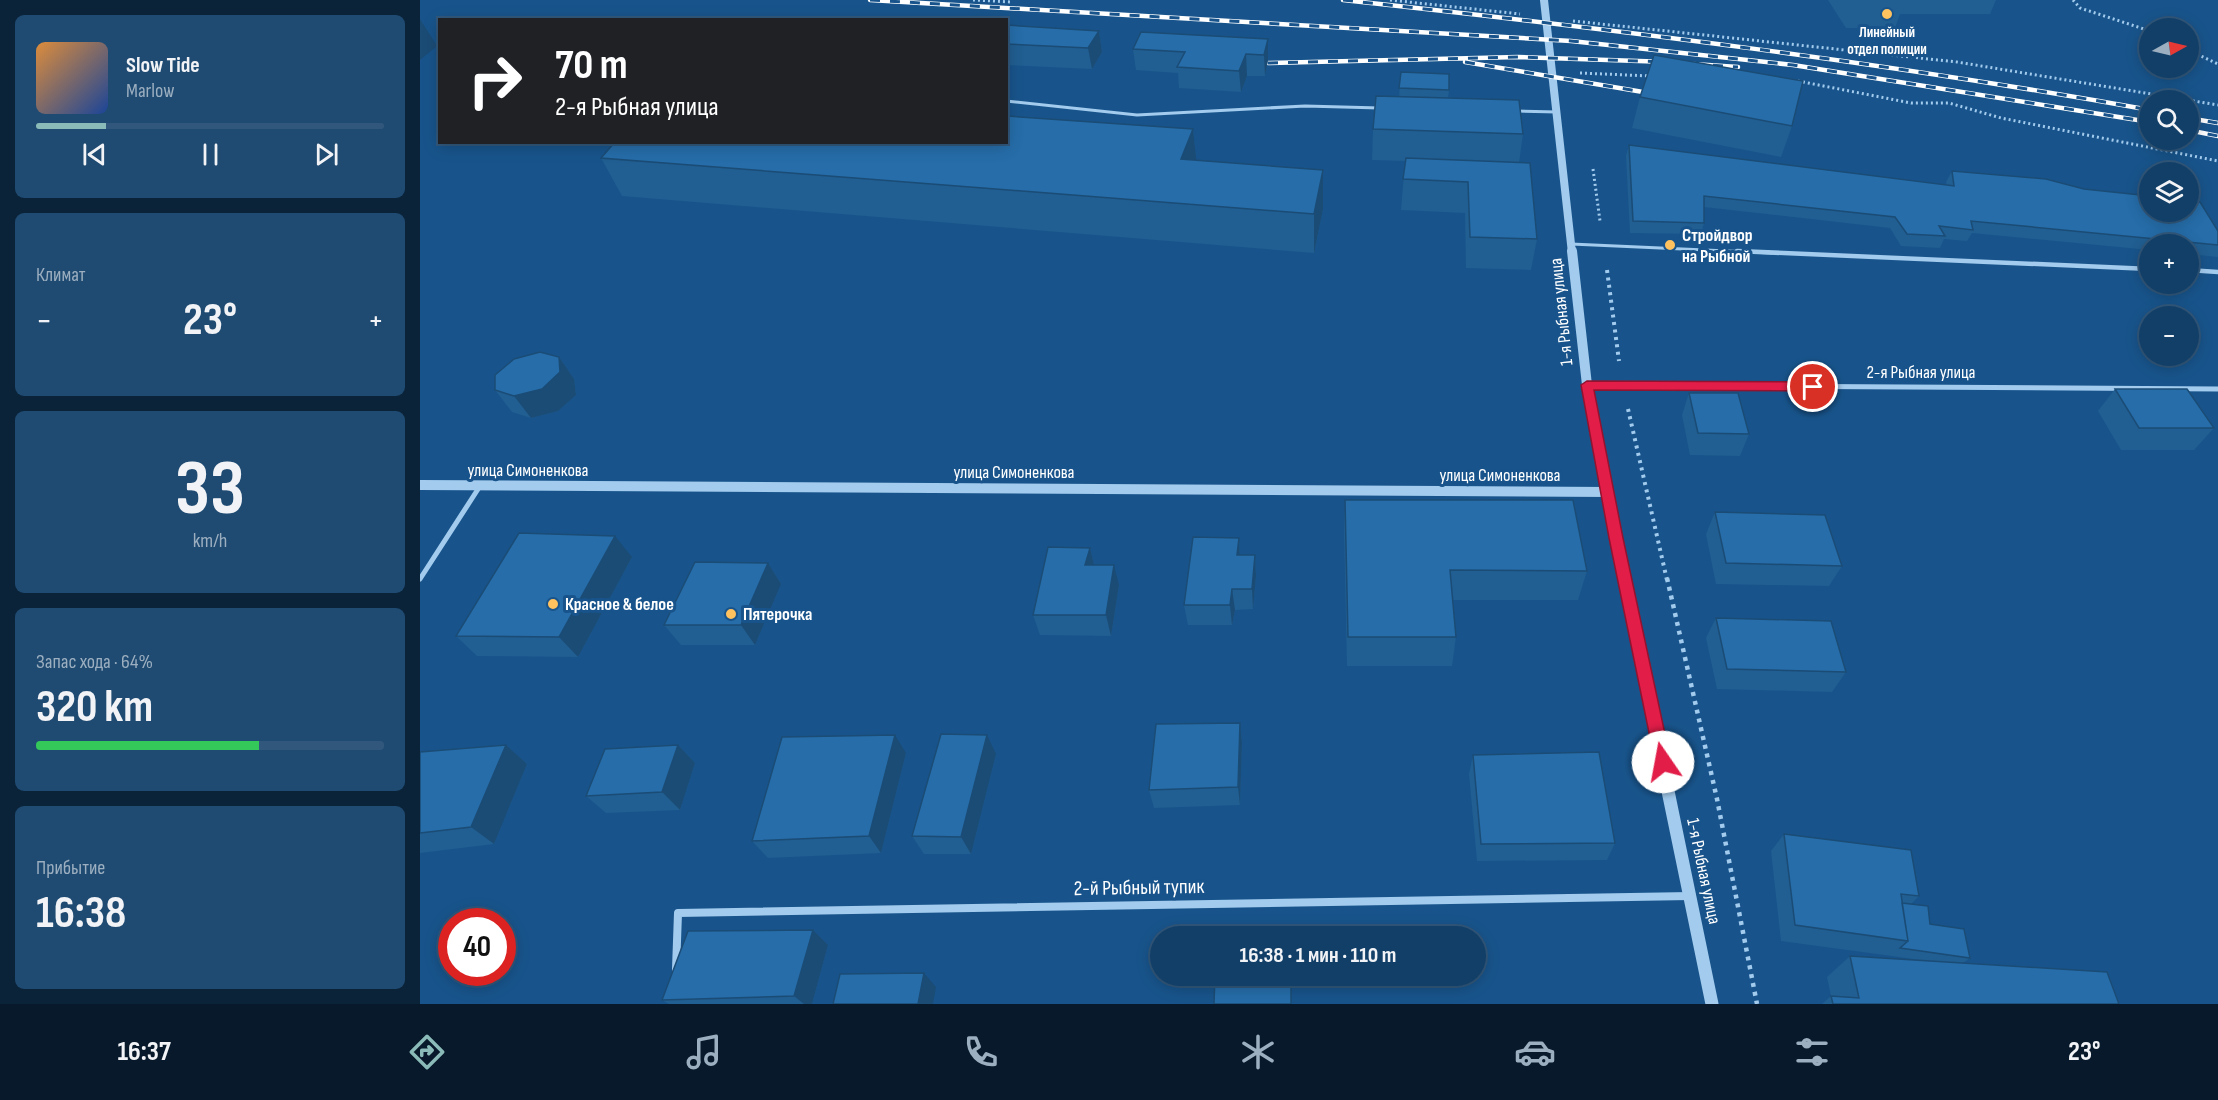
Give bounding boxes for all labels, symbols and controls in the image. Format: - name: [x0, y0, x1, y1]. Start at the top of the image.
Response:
- marker: Линейный отдел полиции: [1880, 7, 1894, 21]
- north arrow: [2139, 18, 2199, 78]
- map controls: [2139, 18, 2199, 366]
- place label: Линейный отдел полиции: [1847, 23, 1927, 59]
- text: 70 m: [555, 40, 628, 91]
- icon: right: [456, 42, 534, 120]
- text: Slow Tide: [126, 52, 200, 79]
- text: Marlow: [126, 79, 174, 103]
- button: search: [2139, 90, 2199, 150]
- text: 2-я Рыбная улица: [555, 91, 719, 123]
- icon: previous: [78, 138, 111, 171]
- icon: pause: [194, 138, 227, 171]
- icon: next: [310, 138, 343, 171]
- button: layers: [2139, 162, 2199, 222]
- place label: Стройдвор на Рыбной: [1682, 225, 1753, 267]
- button: +: [2139, 234, 2199, 294]
- marker: Стройдвор на Рыбной: [1663, 238, 1677, 252]
- street label: 1-я Рыбная улица: [1545, 257, 1578, 367]
- text: Климат: [36, 263, 86, 287]
- text: 23°: [183, 293, 237, 348]
- text: −: [36, 301, 52, 341]
- text: +: [368, 301, 384, 341]
- button: −: [2139, 306, 2199, 366]
- pin: [1787, 361, 1838, 412]
- street label: 2-я Рыбная улица: [1866, 362, 1976, 383]
- icon: arrive: [1796, 370, 1829, 403]
- text: 33: [175, 443, 245, 536]
- street label: улица Симоненкова: [467, 460, 589, 481]
- street label: улица Симоненкова: [953, 462, 1075, 483]
- street label: улица Симоненкова: [1439, 465, 1561, 486]
- text: km/h: [193, 529, 227, 553]
- place label: Красное & белое: [565, 594, 674, 615]
- marker: Красное & белое: [546, 597, 560, 611]
- place label: Пятерочка: [743, 604, 812, 625]
- marker: Пятерочка: [724, 607, 738, 621]
- text: Запас хода · 64%: [36, 650, 153, 674]
- text: 320 km: [36, 680, 153, 735]
- position arrow: [1631, 730, 1695, 794]
- street label: 1-я Рыбная улица: [1682, 816, 1725, 926]
- text: Прибытие: [36, 856, 105, 880]
- street label: 2-й Рыбный тупик: [1073, 874, 1205, 901]
- text: 16:38: [36, 886, 126, 941]
- speed limit sign: 40: [438, 908, 516, 986]
- text: 16:38 · 1 мин · 110 m: [1240, 942, 1396, 969]
- icon: directions: [406, 1031, 448, 1073]
- icon: music: [683, 1031, 725, 1073]
- icon: phone: [960, 1031, 1002, 1073]
- icon: climate: [1237, 1031, 1279, 1073]
- icon: car: [1514, 1031, 1556, 1073]
- icon: filters: [1791, 1031, 1833, 1073]
- text: 16:37: [118, 1036, 171, 1068]
- text: 23°: [2068, 1036, 2100, 1068]

